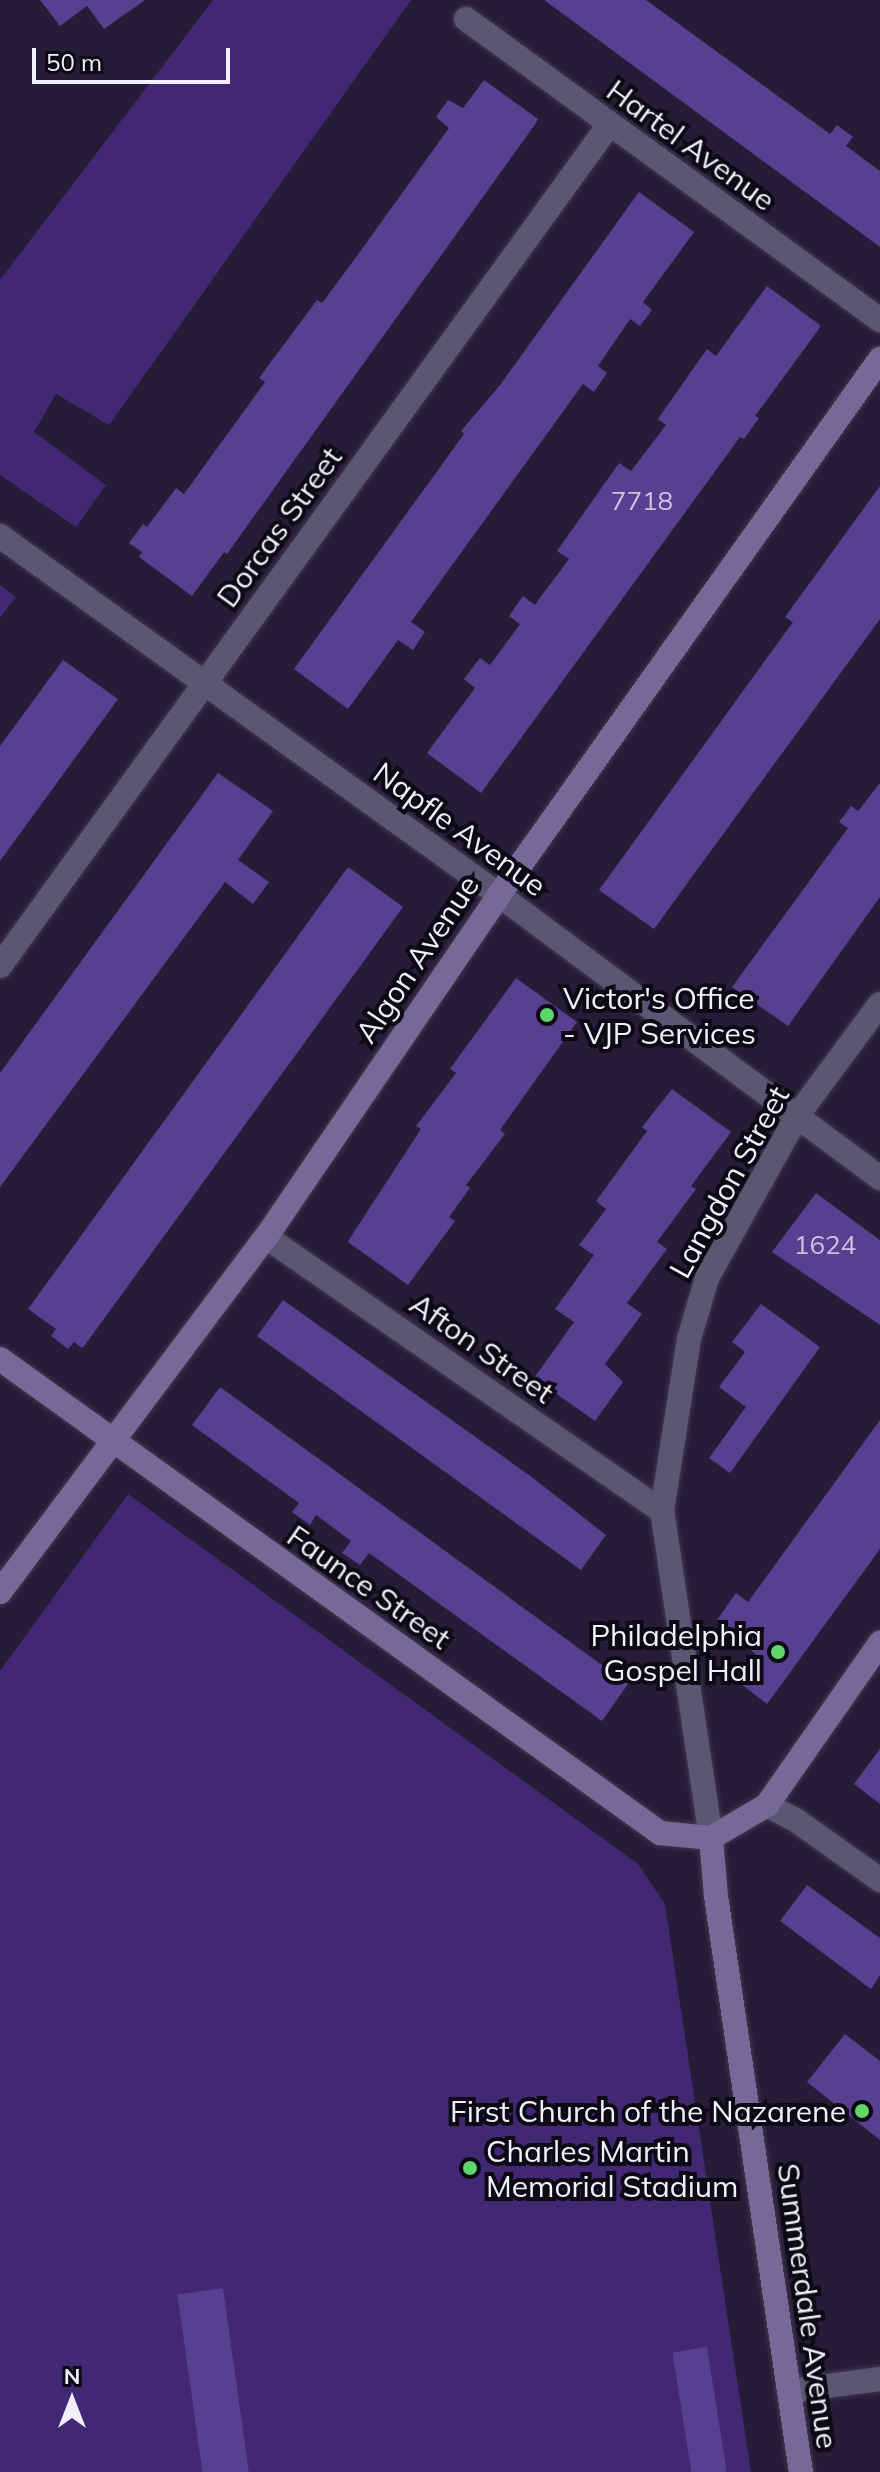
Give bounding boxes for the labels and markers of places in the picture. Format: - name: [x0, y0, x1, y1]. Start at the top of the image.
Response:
- place label: Victor's Office - VJP Services: [563, 980, 756, 1050]
- marker: Victor's Office - VJP Services: [538, 1006, 556, 1024]
- place label: Philadelphia Gospel Hall: [590, 1617, 762, 1688]
- marker: Philadelphia Gospel Hall: [769, 1643, 787, 1661]
- place label: First Church of the Nazarene: [450, 2093, 846, 2129]
- marker: First Church of the Nazarene: [853, 2102, 871, 2120]
- place label: Charles Martin Memorial Stadium: [486, 2133, 738, 2204]
- marker: Charles Martin Memorial Stadium: [461, 2159, 479, 2177]

